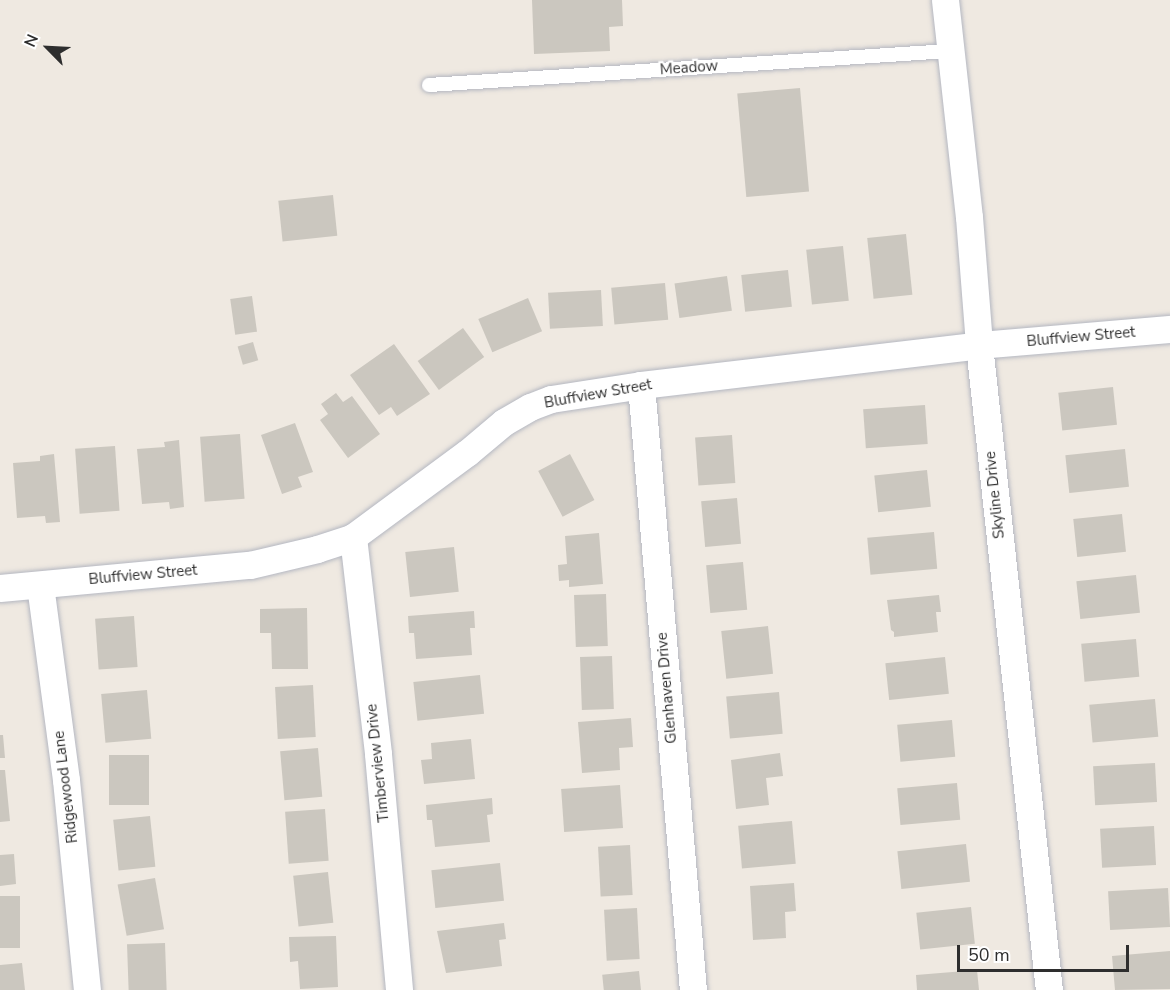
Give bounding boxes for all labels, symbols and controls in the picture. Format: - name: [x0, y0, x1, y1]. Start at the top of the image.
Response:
- north arrow: [18, 18, 78, 78]
- text: N: [19, 31, 44, 51]
- street label: Meadow: [659, 57, 719, 79]
- street label: Bluffview Street: [1026, 323, 1136, 351]
- street label: Bluffview Street: [543, 376, 653, 412]
- street label: Skyline Drive: [981, 450, 1009, 540]
- street label: Bluffview Street: [88, 561, 198, 589]
- street label: Glenhaven Drive: [653, 632, 681, 744]
- street label: Timberview Drive: [363, 703, 393, 823]
- street label: Ridgewood Lane: [50, 730, 82, 844]
- scale bar: [960, 933, 1132, 971]
- text: 50 m: [968, 943, 1010, 967]

